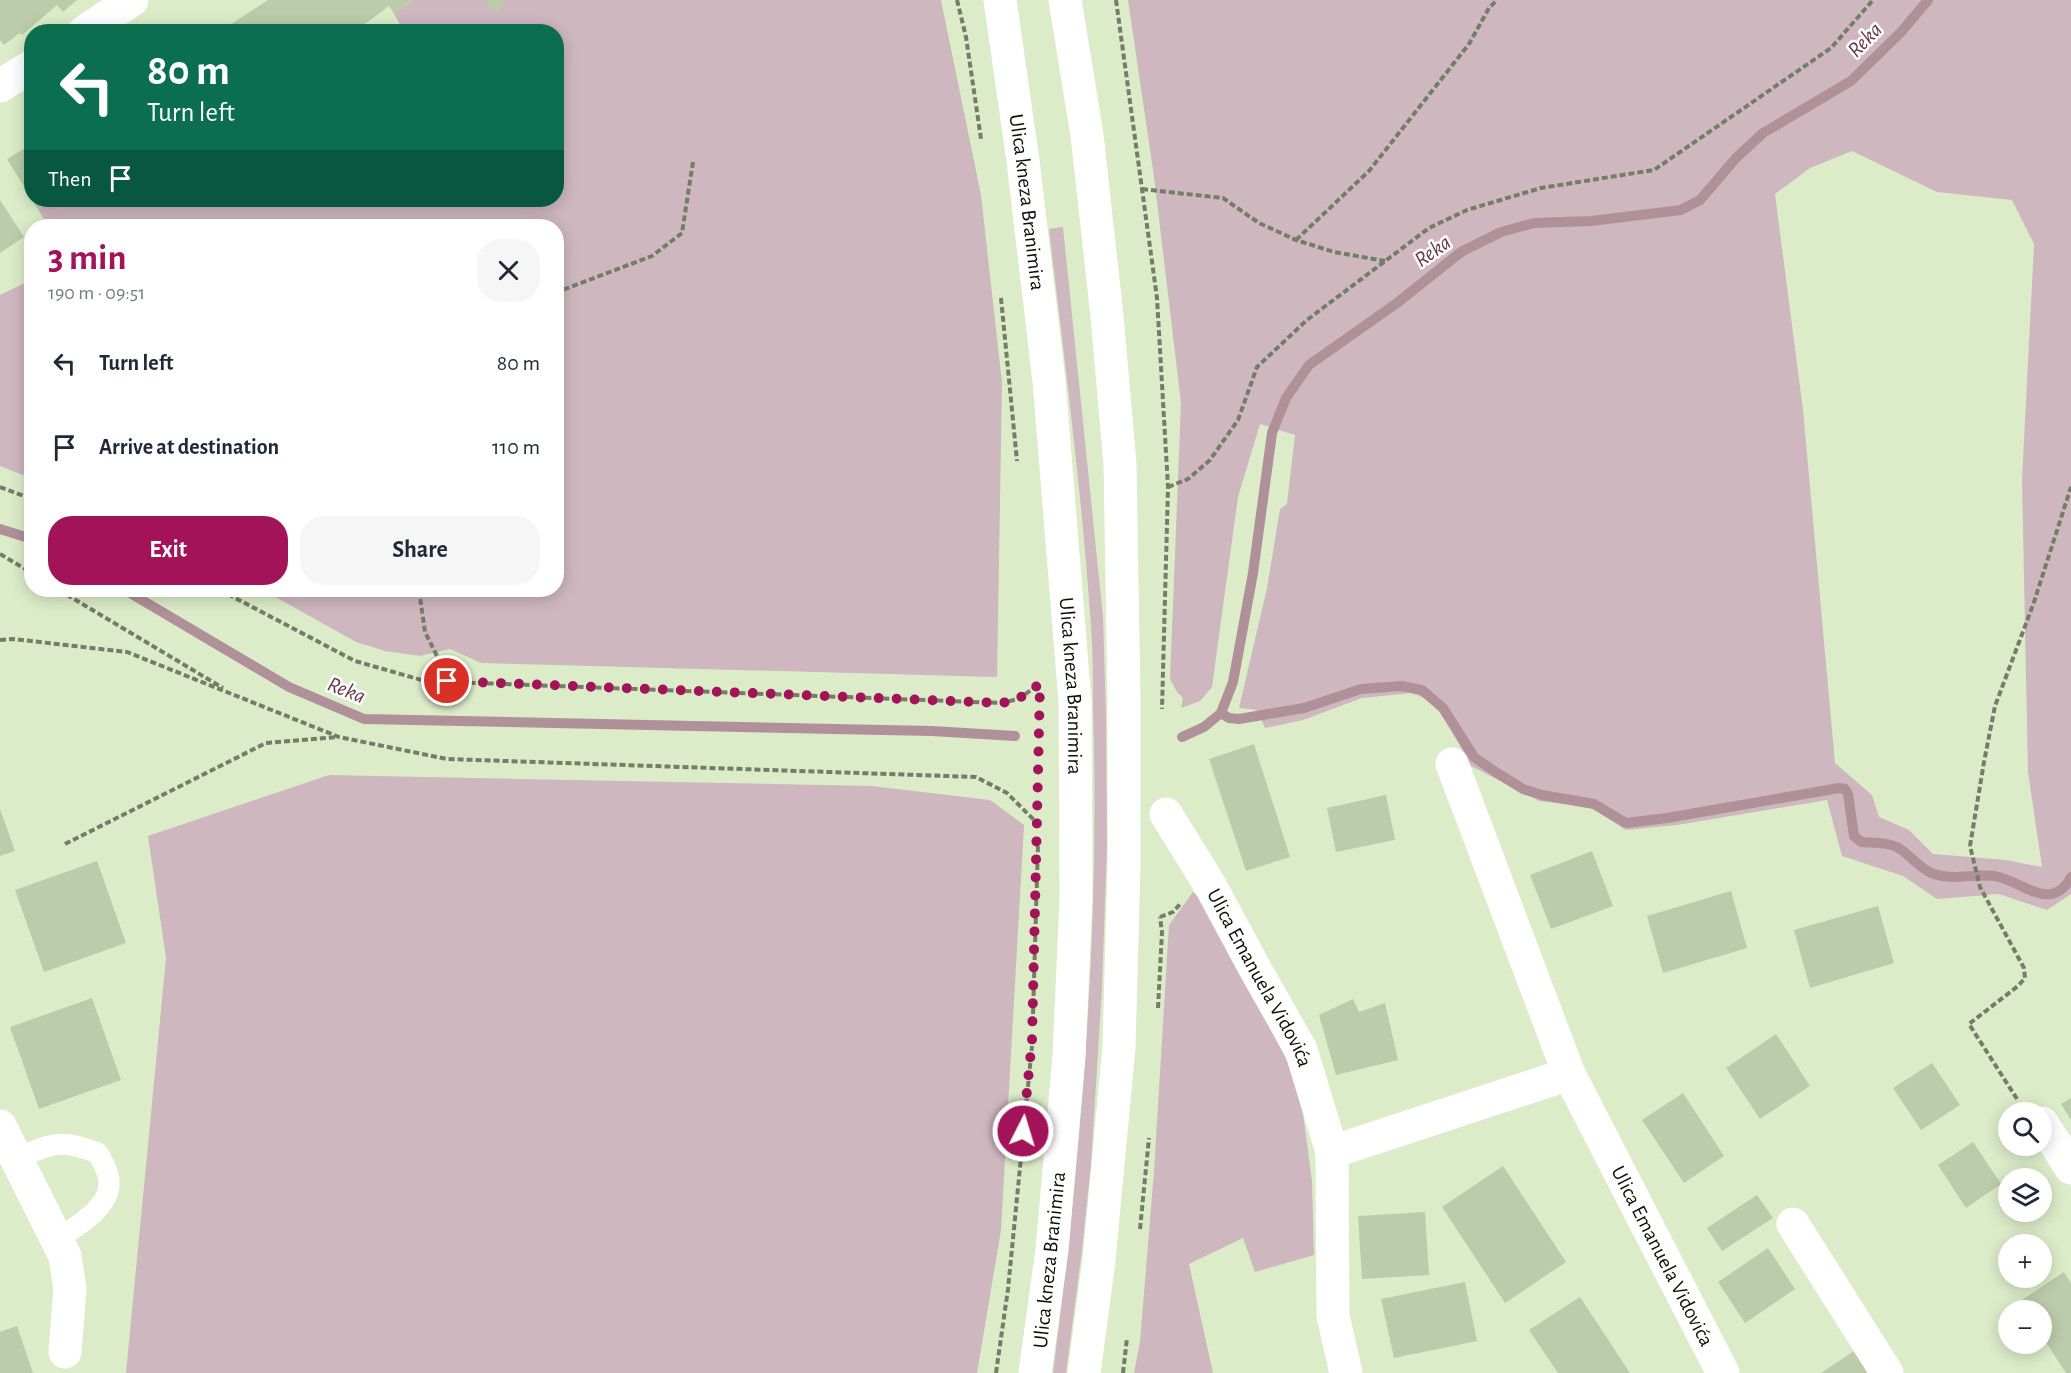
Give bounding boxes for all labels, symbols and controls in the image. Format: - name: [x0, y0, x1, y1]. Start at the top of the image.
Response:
- water label: Reka: [1843, 18, 1886, 61]
- icon: left: [48, 48, 126, 126]
- text: 80 m: [147, 50, 230, 92]
- text: Turn left: [147, 99, 235, 126]
- street label: Ulica kneza Branimira: [1005, 113, 1048, 292]
- icon: arrive: [104, 162, 137, 195]
- text: Then: [48, 168, 92, 190]
- water label: Reka: [1410, 231, 1455, 271]
- button: close: [477, 239, 540, 302]
- text: 3 min: [48, 240, 126, 276]
- text: 190 m · 09:51: [48, 283, 145, 303]
- icon: left: [48, 347, 81, 380]
- text: Turn left: [99, 352, 173, 374]
- text: 80 m: [497, 352, 540, 374]
- icon: arrive: [48, 431, 81, 464]
- text: Arrive at destination: [99, 436, 279, 458]
- text: 110 m: [492, 436, 540, 458]
- button: Exit: [48, 516, 288, 585]
- button: Share: [300, 516, 540, 585]
- street label: Ulica kneza Branimira: [1056, 596, 1085, 775]
- pin: [421, 655, 472, 706]
- icon: arrive: [430, 664, 463, 697]
- water label: Reka: [324, 672, 369, 707]
- street label: Ulica Emanuela Vidovića: [1203, 885, 1316, 1070]
- position arrow: [991, 1099, 1055, 1163]
- map controls: [1998, 1102, 2052, 1354]
- button: search: [1998, 1102, 2052, 1156]
- street label: Ulica Emanuela Vidovića: [1607, 1163, 1717, 1350]
- button: layers: [1998, 1168, 2052, 1222]
- street label: Ulica kneza Branimira: [1030, 1170, 1069, 1349]
- button: +: [1998, 1234, 2052, 1288]
- button: −: [1998, 1300, 2052, 1354]

